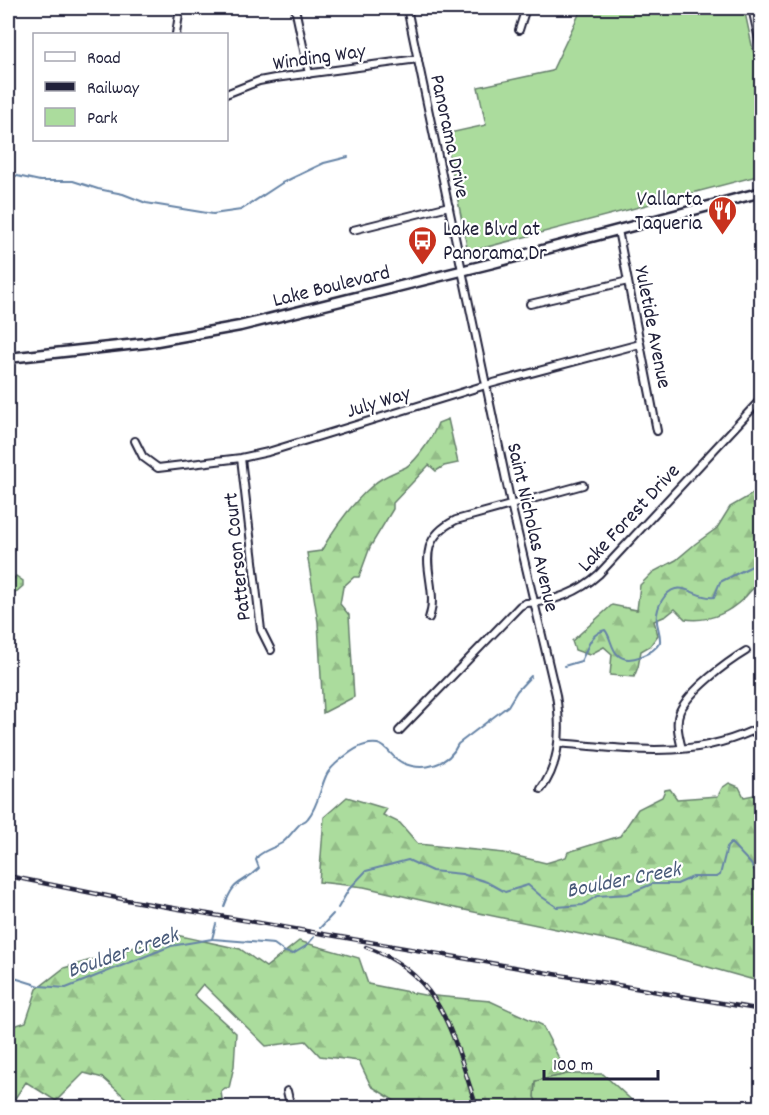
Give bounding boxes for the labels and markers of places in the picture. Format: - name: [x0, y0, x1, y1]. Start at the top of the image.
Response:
- place label: Vallarta Taqueria: [635, 186, 703, 240]
- restaurant icon: Vallarta Taqueria: [707, 194, 739, 236]
- place label: Lake Blvd at Panorama Dr: [443, 216, 547, 270]
- bus stop icon: Lake Blvd at Panorama Dr: [406, 224, 438, 266]

